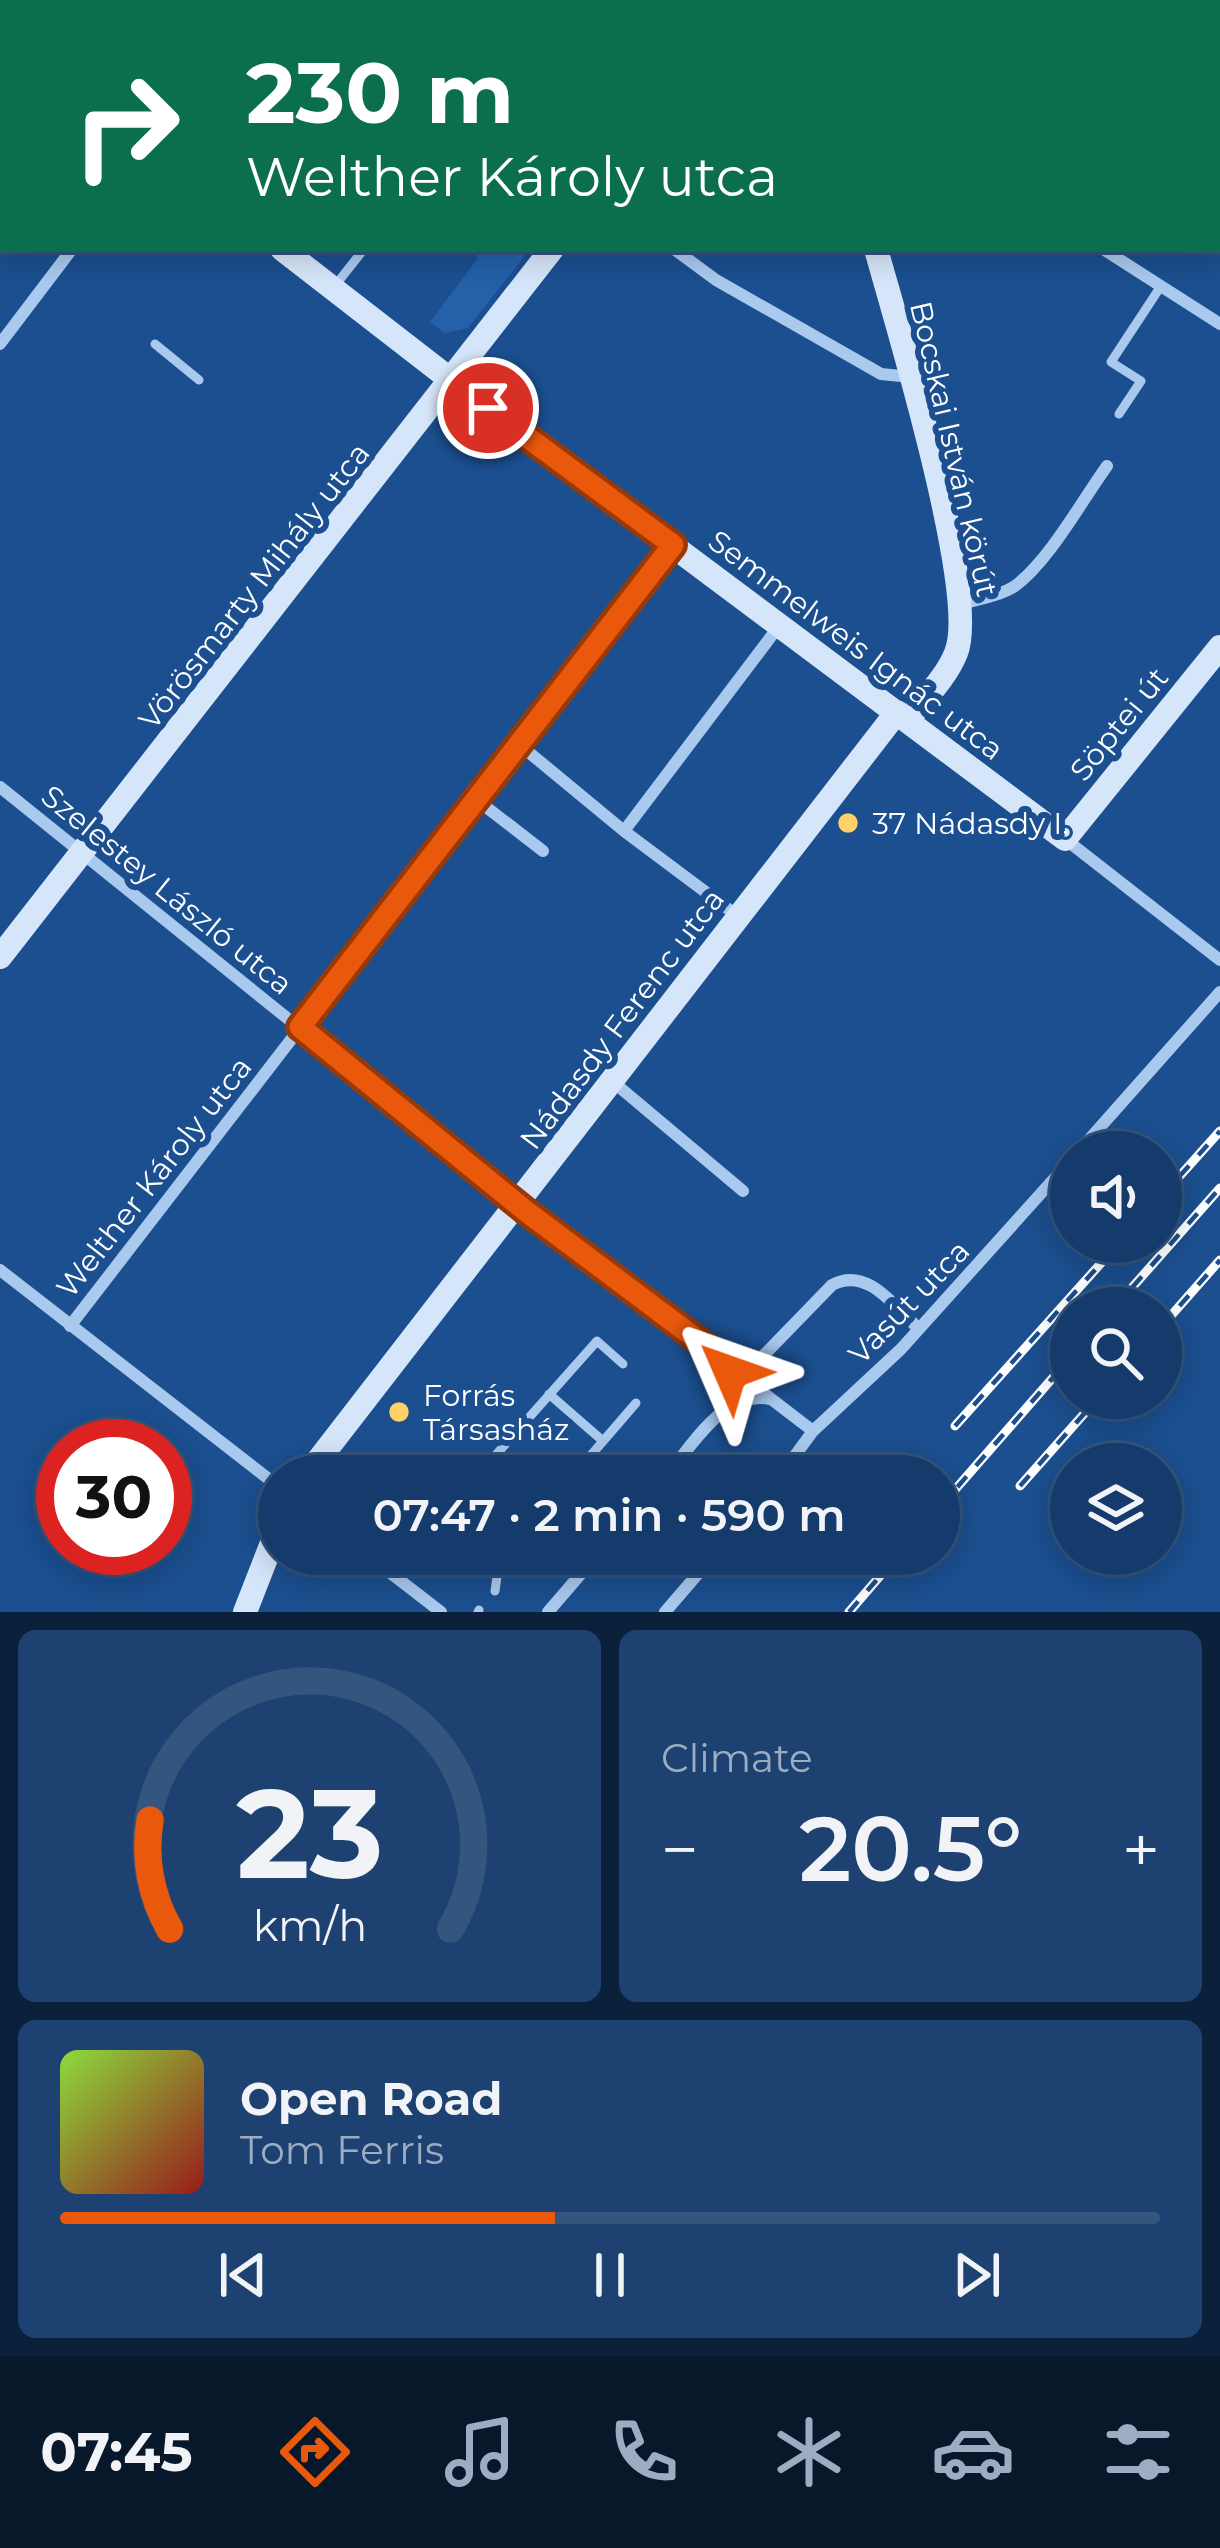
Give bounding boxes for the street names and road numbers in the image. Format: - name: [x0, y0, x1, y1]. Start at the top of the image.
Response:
- street label: Bocskai István körút: [902, 298, 1006, 600]
- street label: Vörösmarty Mihály utca: [131, 435, 377, 737]
- street label: Semmelweis Ignác utca: [701, 522, 1011, 768]
- street label: Söptei út: [1062, 660, 1176, 788]
- street label: Szelestey László utca: [34, 777, 300, 1003]
- street label: Nádasdy Ferenc utca: [512, 881, 732, 1157]
- street label: Welther Károly utca: [48, 1049, 260, 1305]
- street label: Vasút utca: [841, 1232, 977, 1372]

